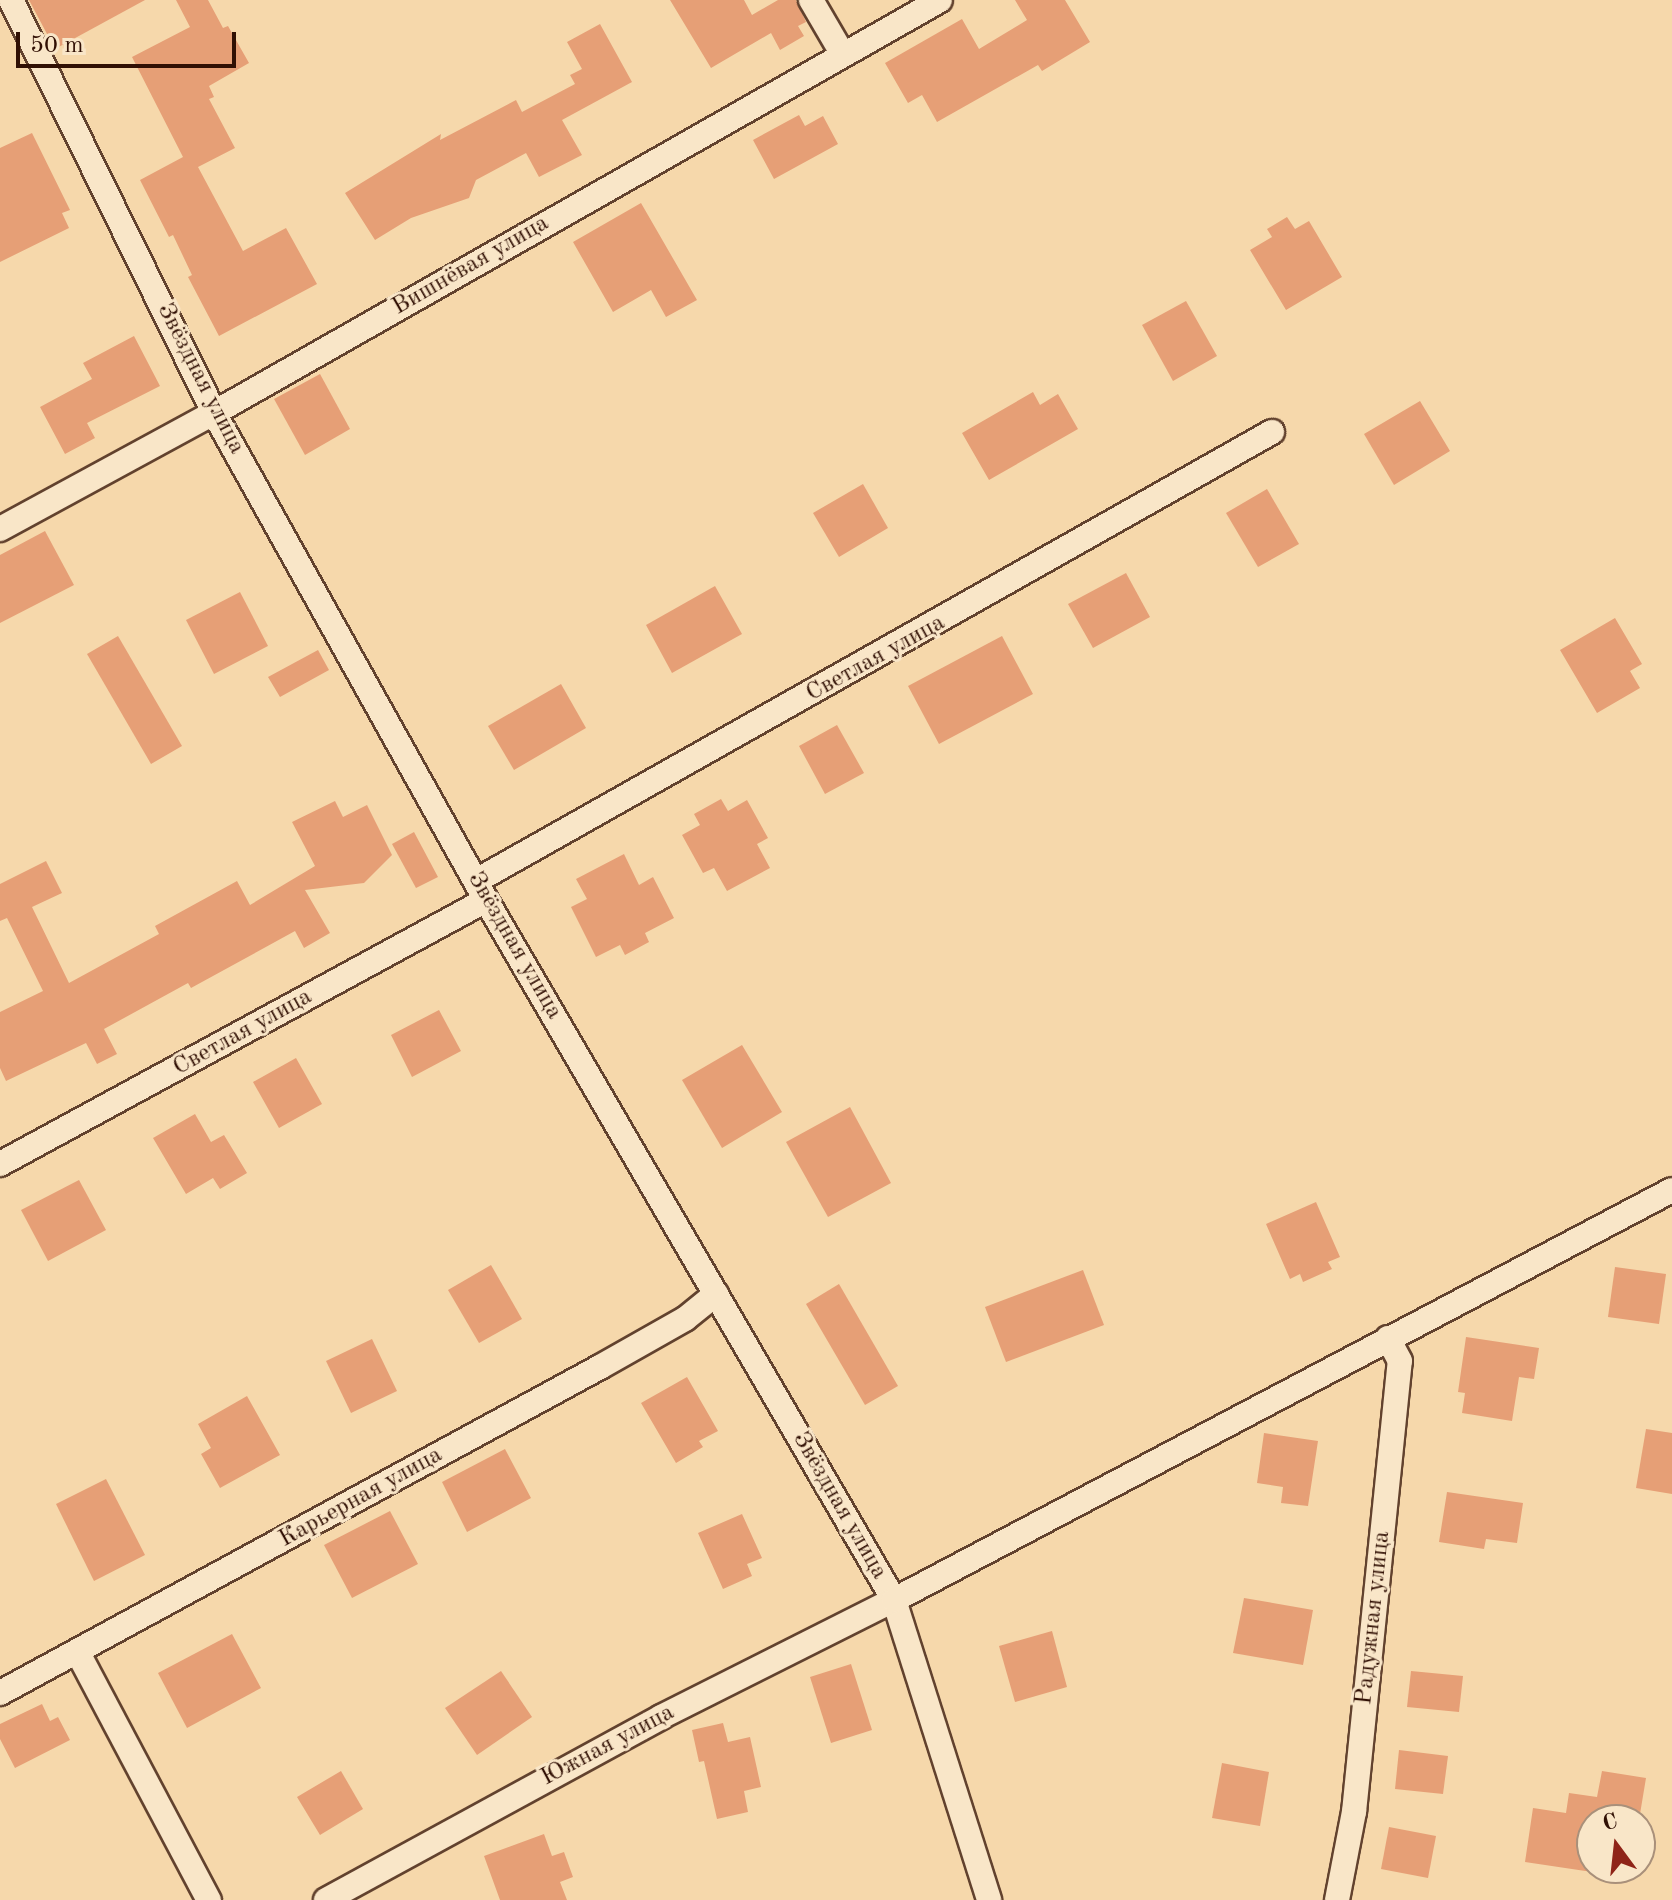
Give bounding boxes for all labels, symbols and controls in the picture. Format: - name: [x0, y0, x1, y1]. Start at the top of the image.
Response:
- scale bar: [20, 16, 240, 66]
- text: 50 m: [30, 34, 84, 58]
- street label: Вишнёвая улица: [388, 210, 554, 322]
- street label: Звёздная улица: [150, 299, 250, 459]
- street label: Светлая улица: [802, 609, 950, 709]
- street label: Звёздная улица: [460, 867, 568, 1025]
- street label: Светлая улица: [169, 983, 317, 1083]
- street label: Звёздная улица: [785, 1427, 893, 1585]
- street label: Карьерная улица: [274, 1441, 448, 1555]
- street label: Радужная улица: [1351, 1530, 1397, 1706]
- street label: Южная улица: [536, 1699, 680, 1793]
- north arrow: [1576, 1804, 1656, 1884]
- text: С: [1600, 1810, 1620, 1835]

